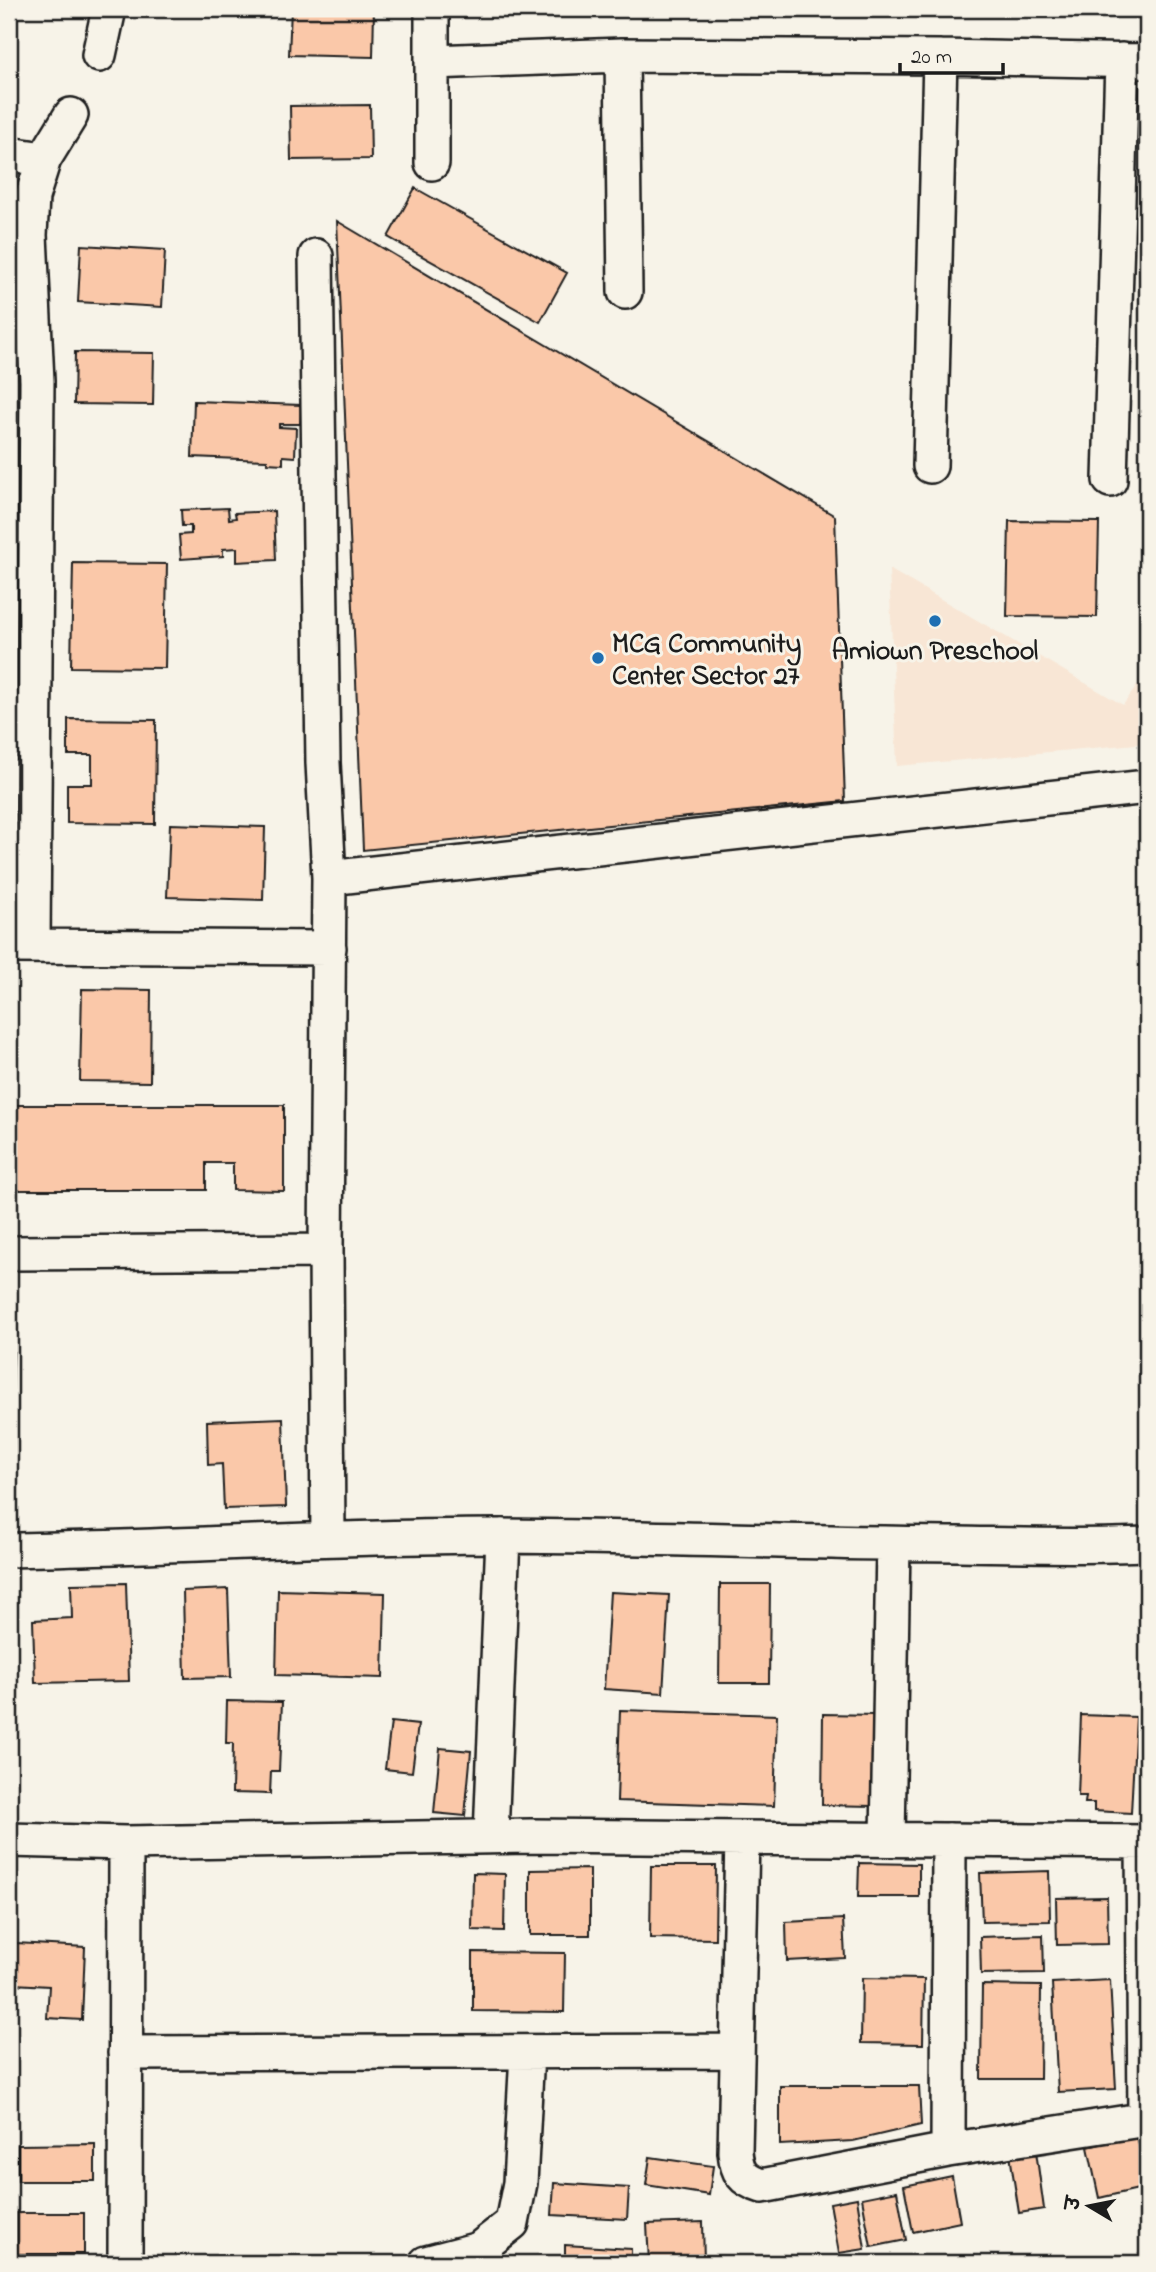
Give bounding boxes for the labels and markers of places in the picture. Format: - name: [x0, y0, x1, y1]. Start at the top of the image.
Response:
- marker: Amiown Preschool: [927, 613, 943, 629]
- place label: MCG Community Center Sector 27: [612, 625, 801, 698]
- place label: Amiown Preschool: [832, 632, 1039, 673]
- marker: MCG Community Center Sector 27: [590, 650, 606, 666]

